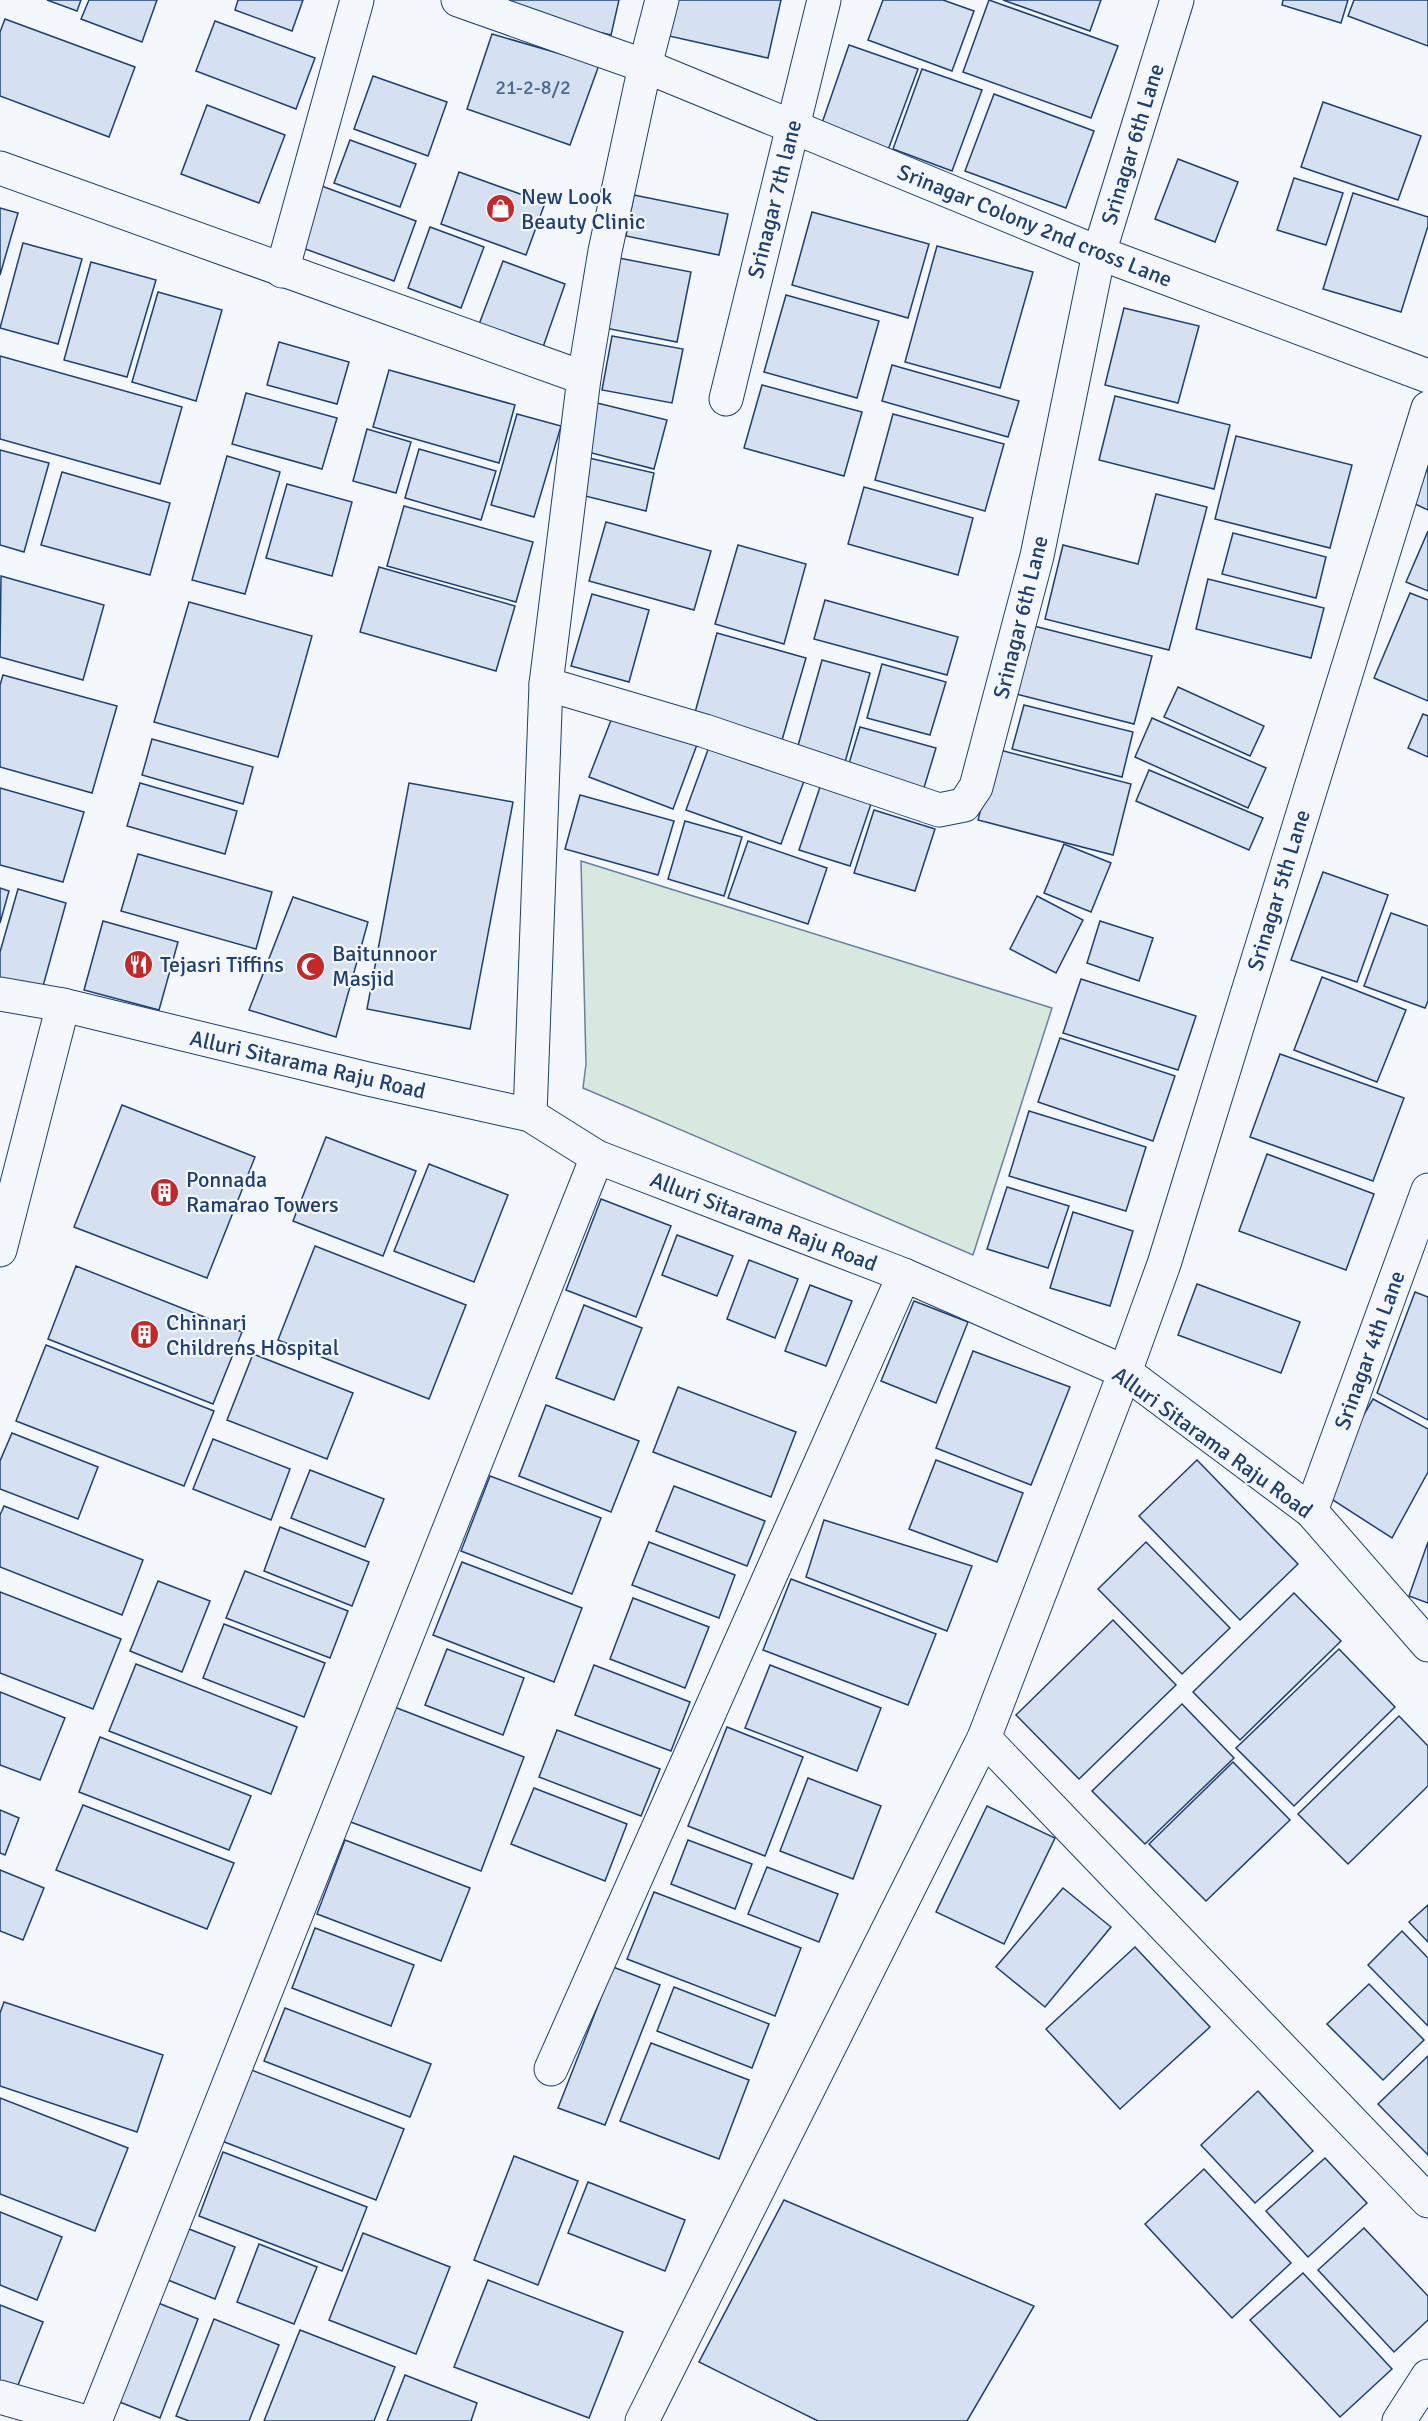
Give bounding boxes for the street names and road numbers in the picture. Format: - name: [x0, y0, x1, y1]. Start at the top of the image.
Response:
- street label: Srinagar 6th Lane: [1095, 60, 1170, 228]
- street label: Srinagar 7th lane: [742, 117, 807, 281]
- street label: Srinagar Colony 2nd cross Lane: [894, 158, 1176, 293]
- street label: Srinagar 6th Lane: [987, 533, 1054, 702]
- street label: Srinagar 5th Lane: [1241, 806, 1316, 974]
- street label: Alluri Sitarama Raju Road: [188, 1024, 428, 1105]
- street label: Alluri Sitarama Raju Road: [647, 1166, 881, 1277]
- street label: Srinagar 4th Lane: [1328, 1267, 1411, 1433]
- street label: Alluri Sitarama Raju Road: [1107, 1361, 1318, 1524]

